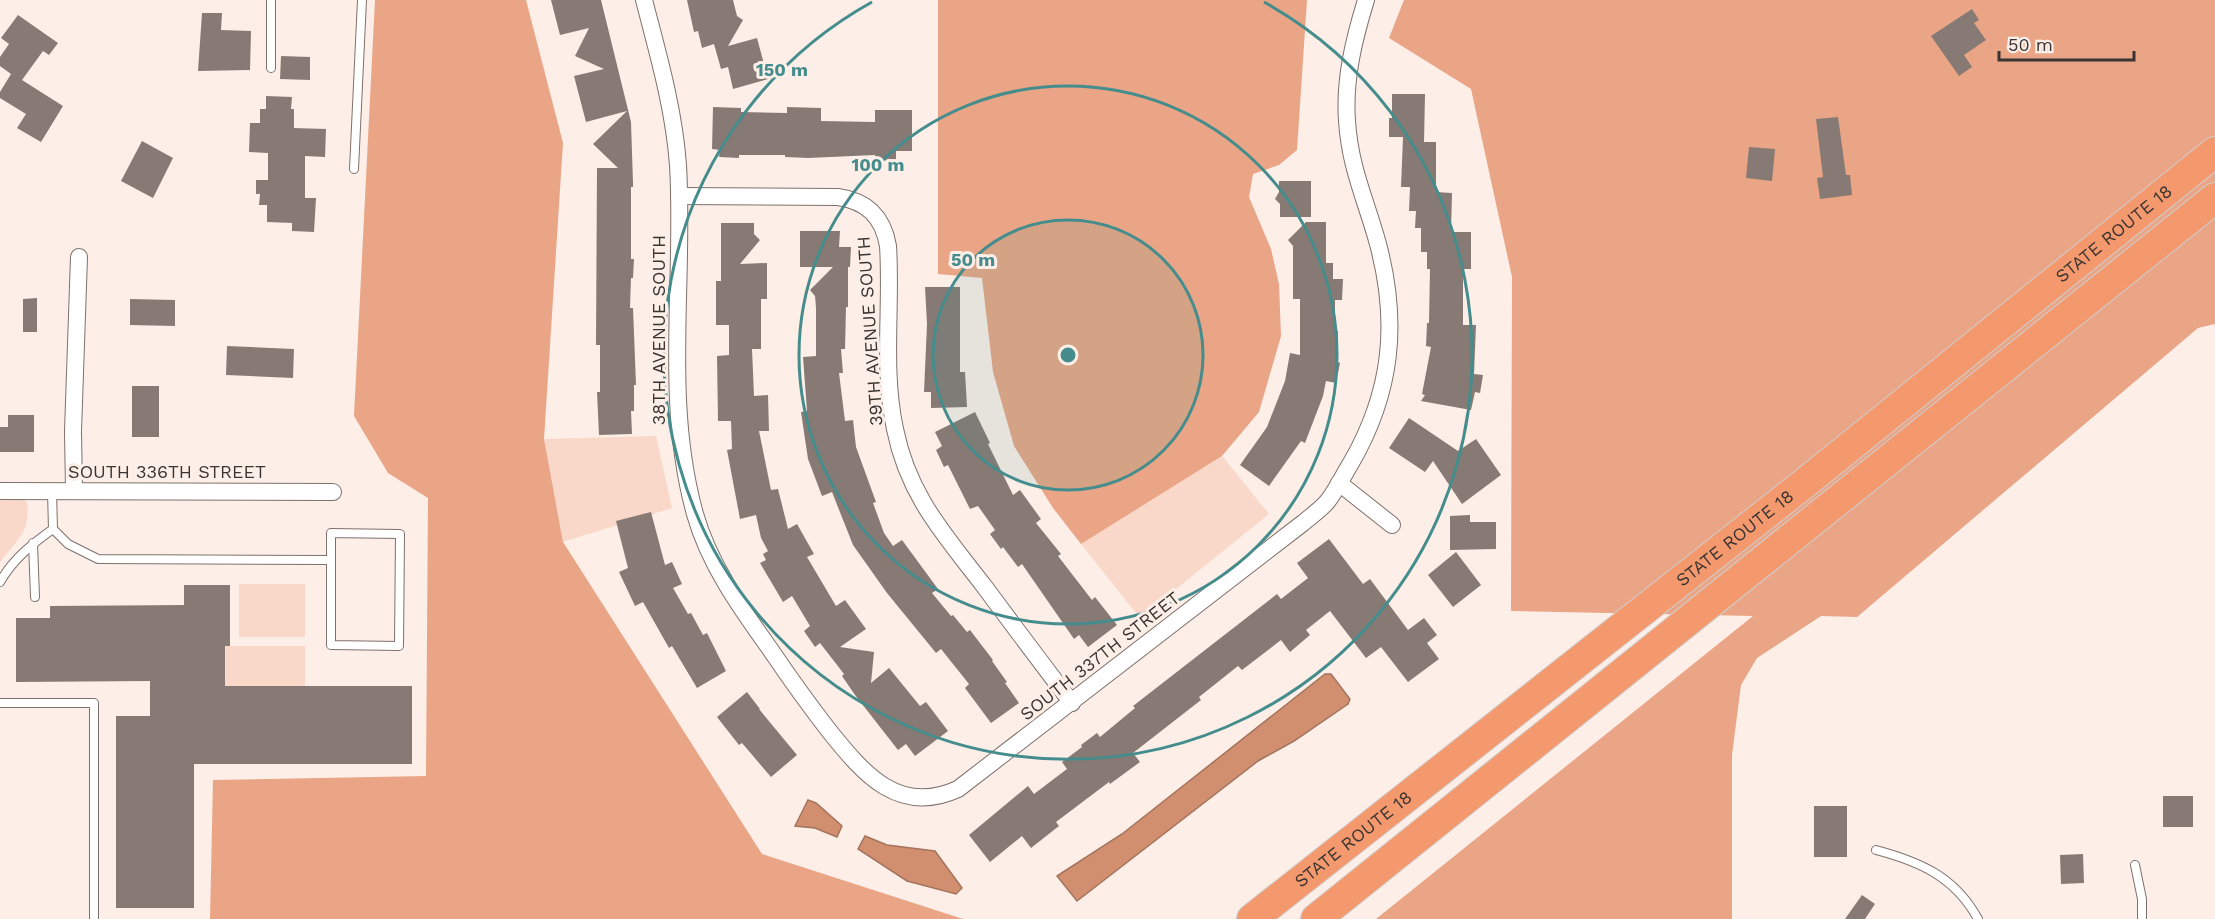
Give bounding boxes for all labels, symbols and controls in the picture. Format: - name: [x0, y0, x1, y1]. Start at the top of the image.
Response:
- scale bar: [1999, 24, 2134, 62]
- text: 50 m: [2008, 34, 2053, 55]
- text: 150 m: [756, 59, 808, 80]
- text: 100 m: [851, 154, 905, 175]
- street label: STATE ROUTE 18: [2051, 180, 2176, 287]
- street label: 38TH AVENUE SOUTH: [648, 235, 669, 425]
- street label: 39TH AVENUE SOUTH: [852, 235, 887, 427]
- text: 50 m: [951, 249, 995, 270]
- centre of rings: [1058, 345, 1078, 365]
- street label: SOUTH 336TH STREET: [68, 461, 266, 482]
- street label: STATE ROUTE 18: [1672, 485, 1797, 590]
- street label: SOUTH 337TH STREET: [1016, 587, 1184, 724]
- street label: STATE ROUTE 18: [1290, 786, 1416, 891]

